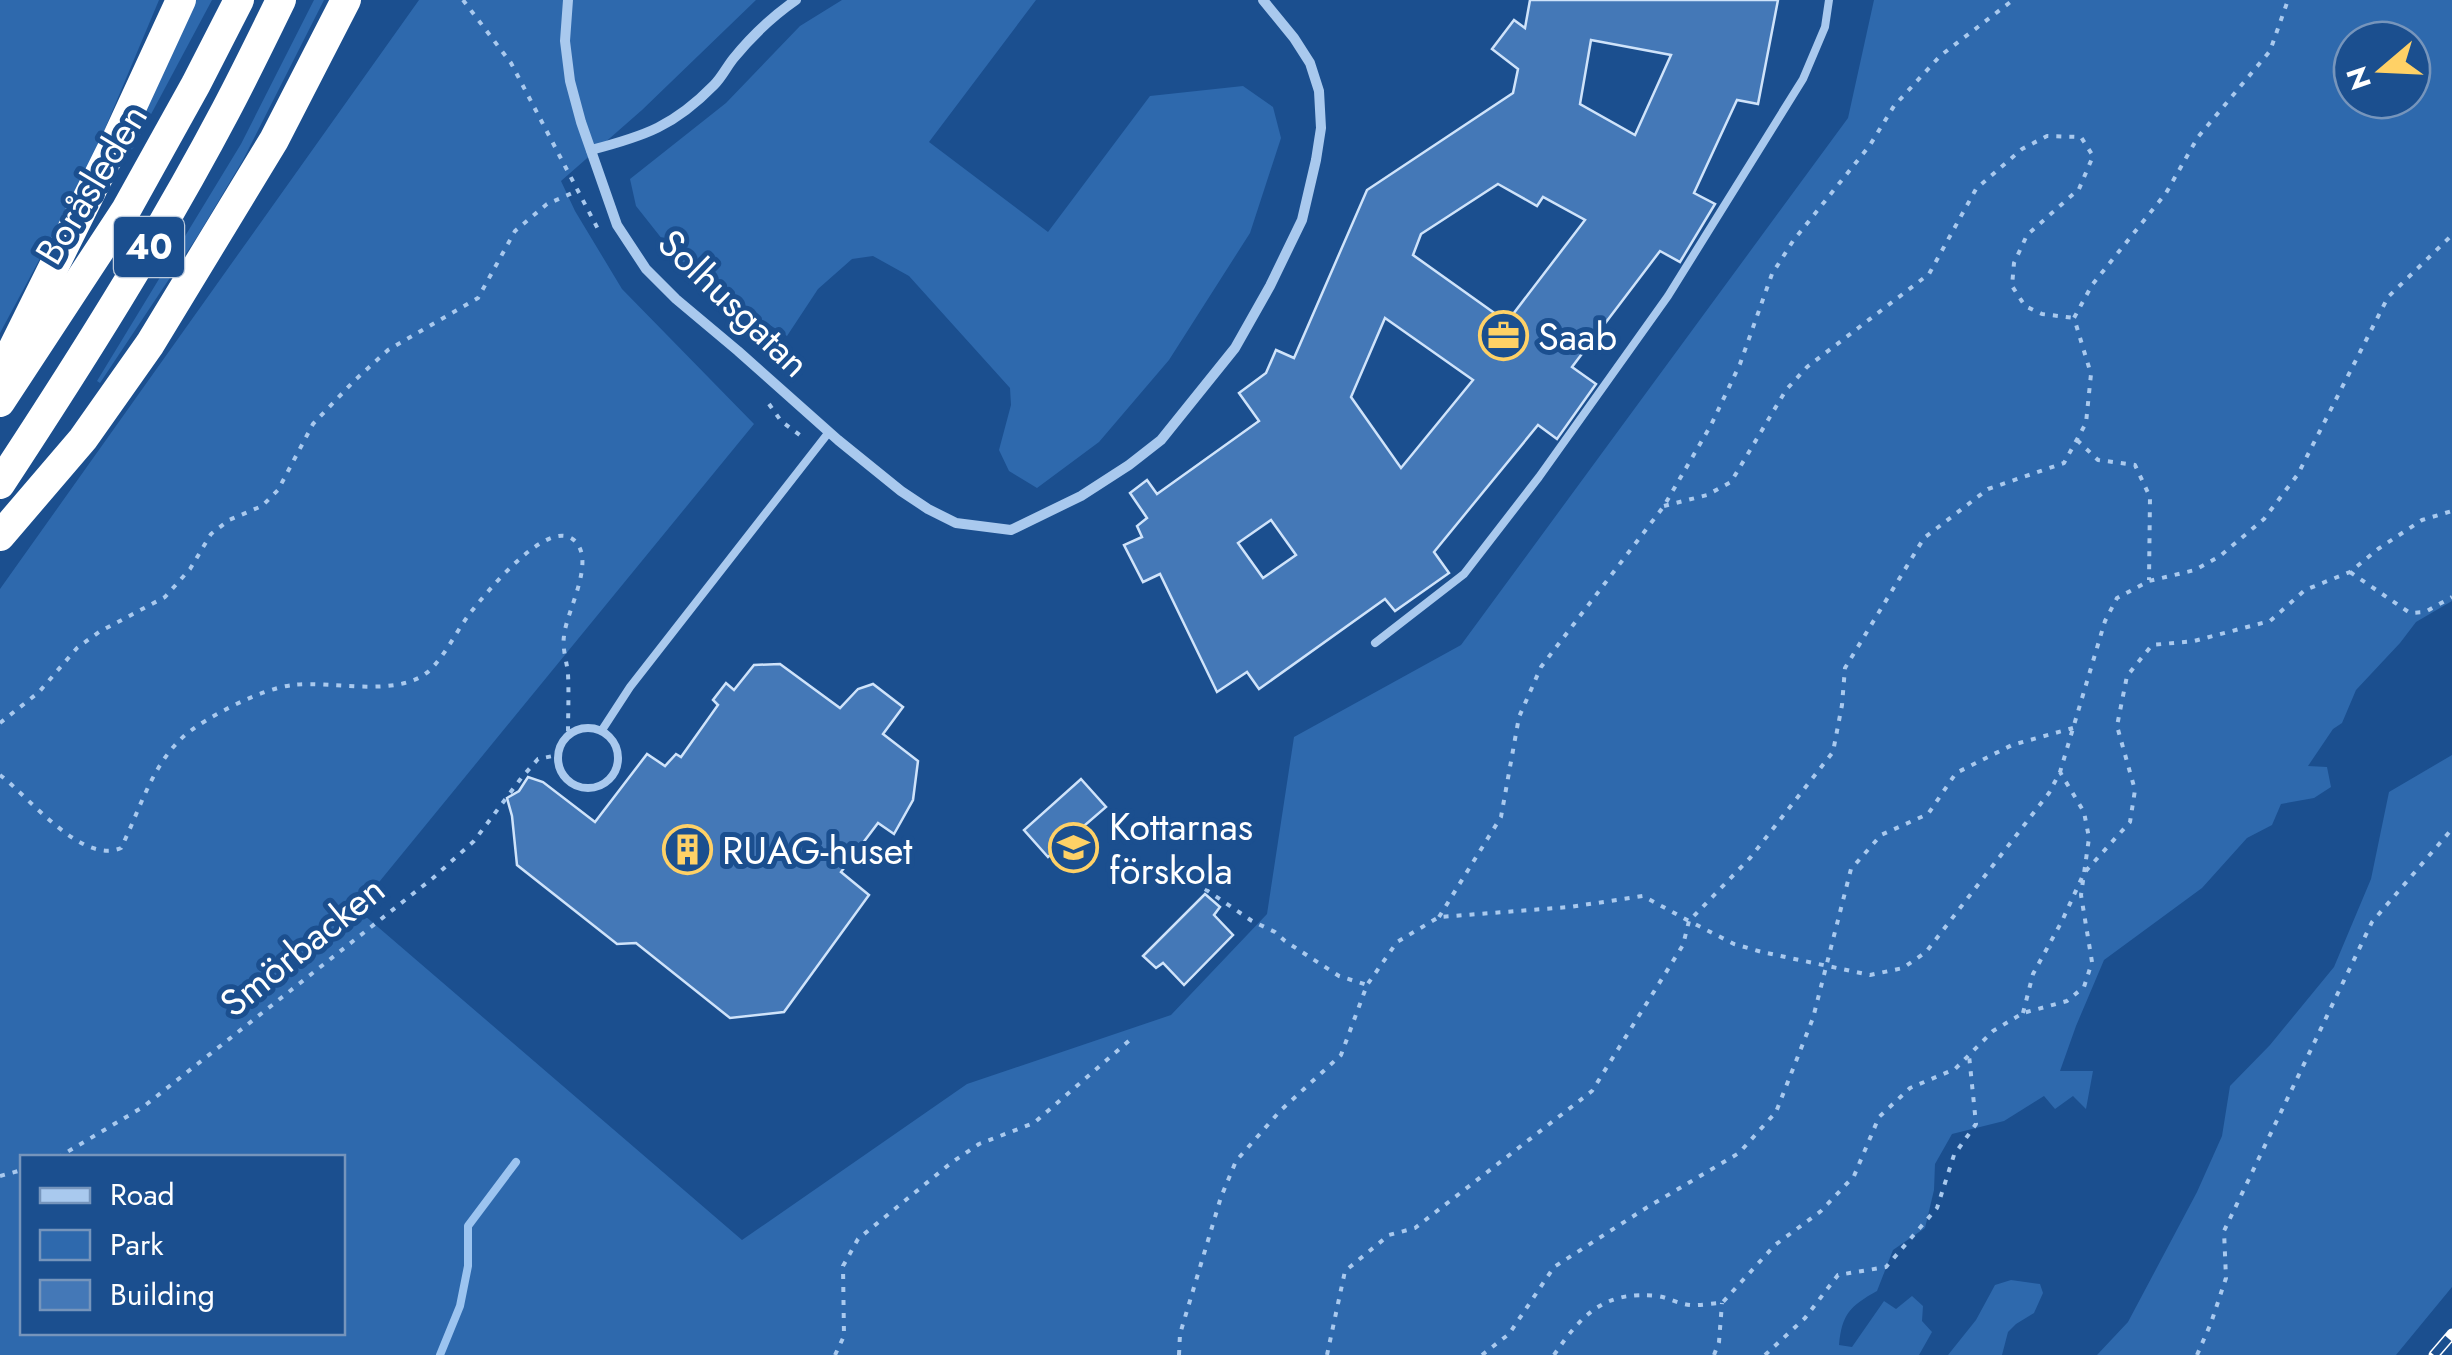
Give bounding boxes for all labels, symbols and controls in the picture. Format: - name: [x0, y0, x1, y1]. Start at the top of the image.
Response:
- north arrow: [2332, 20, 2432, 120]
- text: N: [2336, 61, 2382, 95]
- street label: Boråsleden: [22, 93, 160, 275]
- street label: Solhusgatan: [646, 216, 822, 390]
- road number: 40: [114, 217, 184, 277]
- place label: Saab: [1538, 309, 1617, 364]
- office icon: Saab: [1477, 310, 1529, 362]
- place label: Kottarnas förskola: [1109, 799, 1253, 898]
- school or university icon: Kottarnas förskola: [1048, 822, 1100, 874]
- place label: RUAG-huset: [722, 823, 912, 878]
- building icon: RUAG-huset: [661, 824, 713, 876]
- street label: Smörbacken: [208, 862, 396, 1030]
- legend: [20, 1155, 345, 1335]
- text: Road: [110, 1173, 175, 1216]
- text: Park: [110, 1223, 164, 1266]
- text: Building: [110, 1273, 215, 1316]

